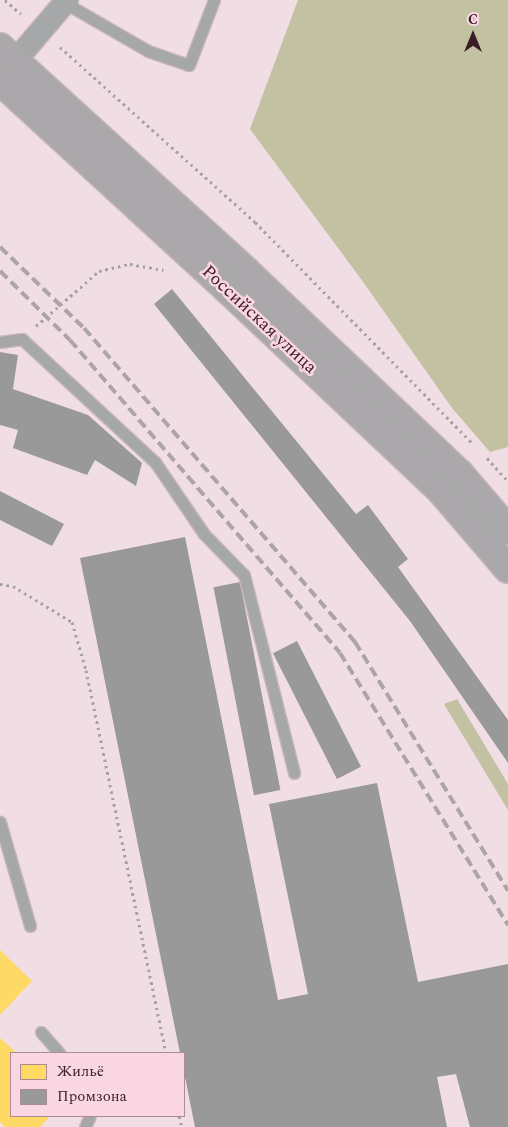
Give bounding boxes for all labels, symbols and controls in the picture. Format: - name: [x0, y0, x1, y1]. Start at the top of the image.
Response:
- text: С: [468, 9, 478, 30]
- north arrow: [448, 10, 498, 60]
- street label: Российская улица: [197, 261, 321, 379]
- legend: [10, 1052, 185, 1117]
- text: Жильё: [57, 1060, 104, 1083]
- text: Промзона: [57, 1085, 127, 1108]

